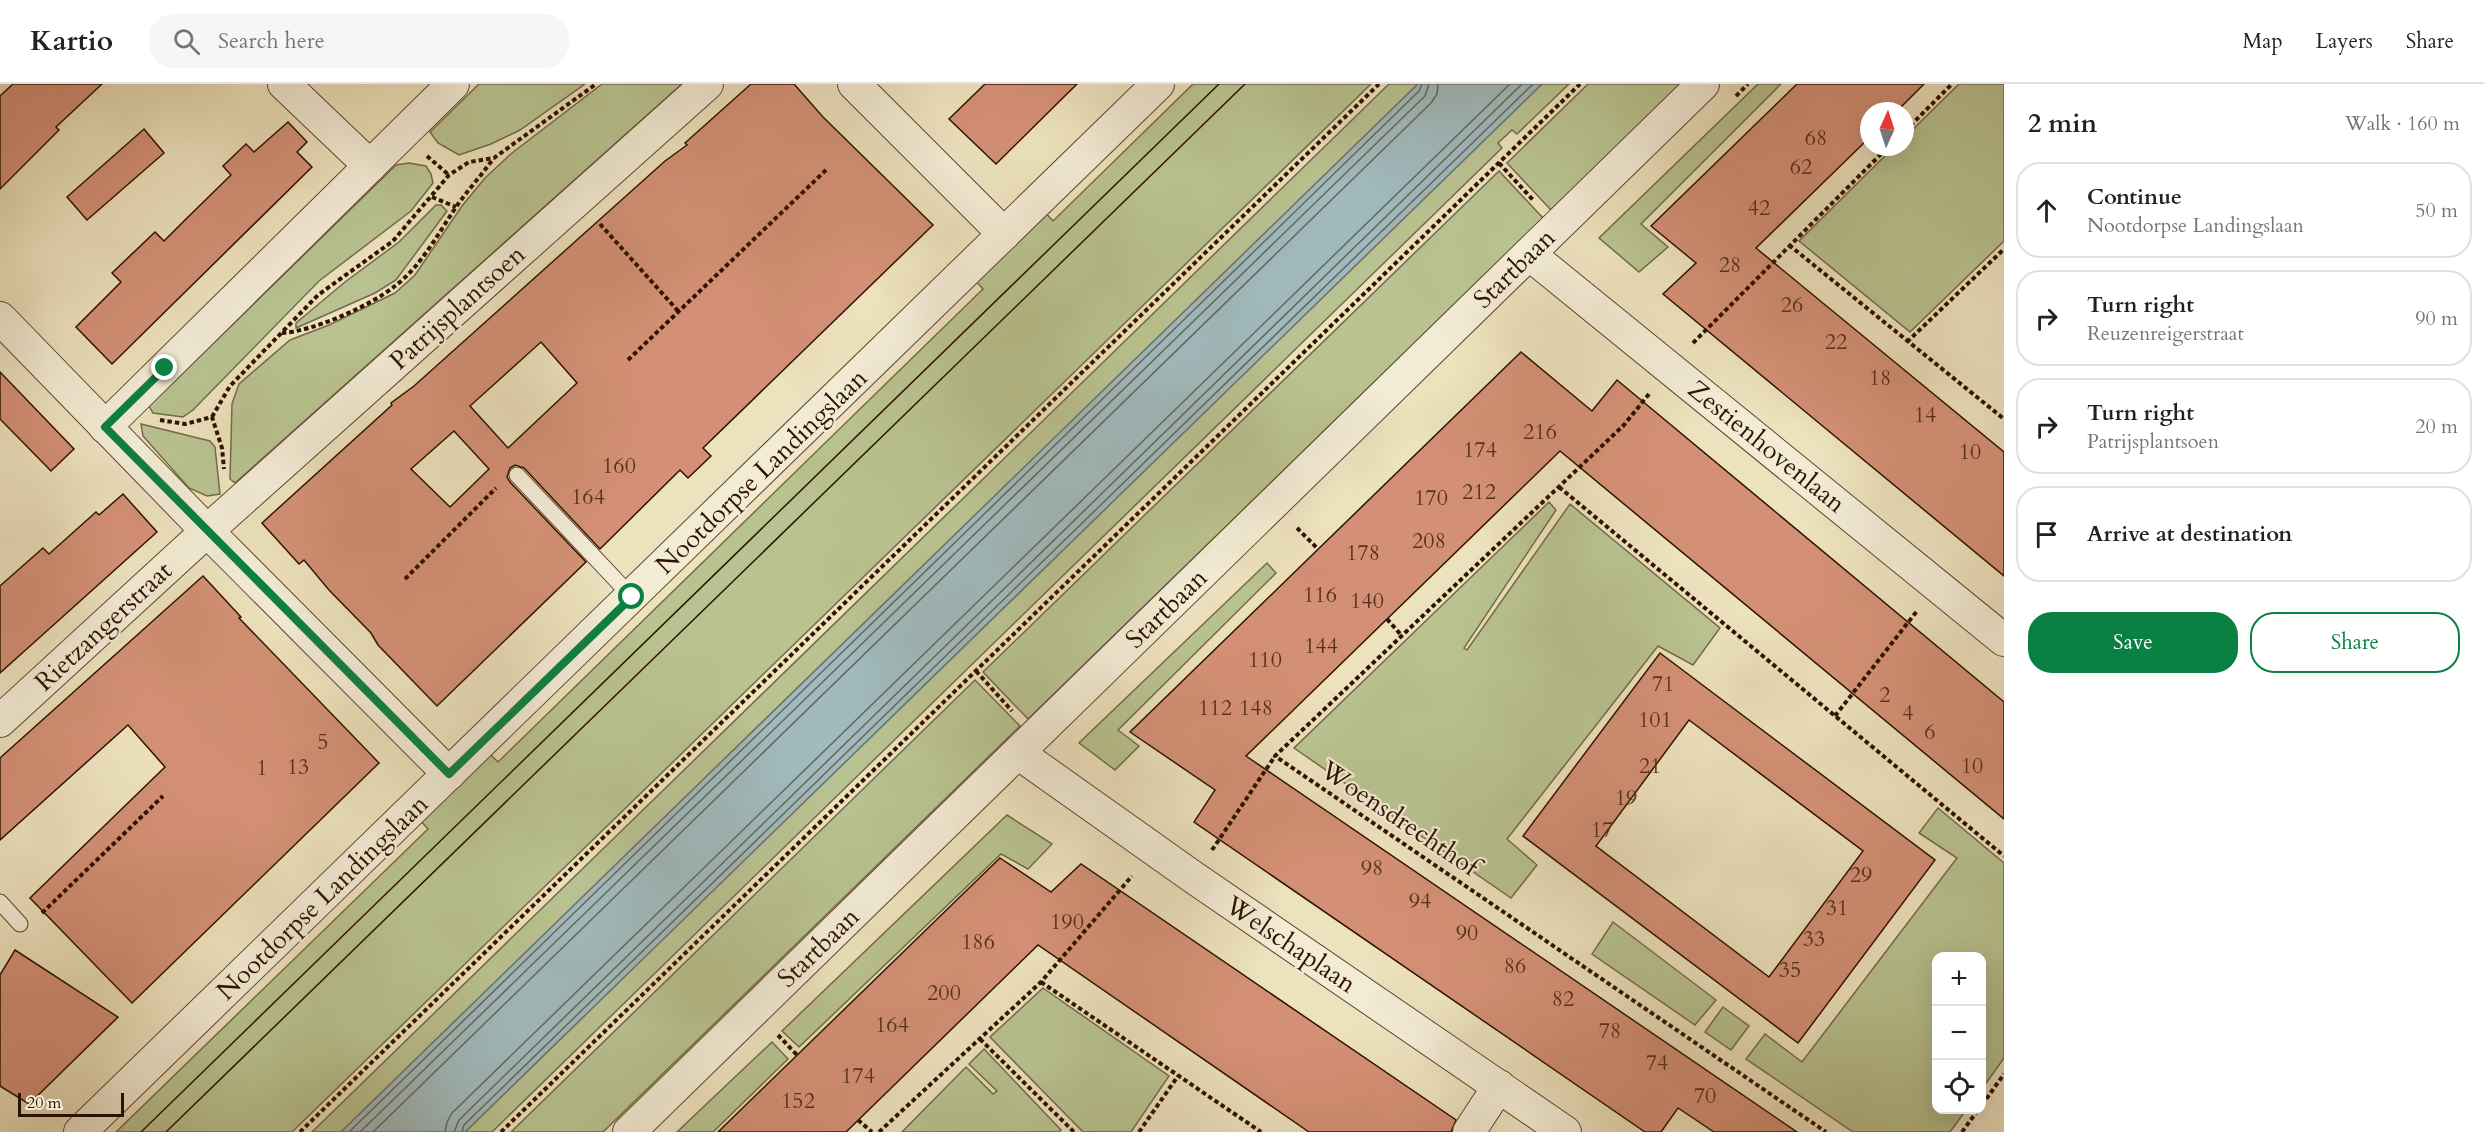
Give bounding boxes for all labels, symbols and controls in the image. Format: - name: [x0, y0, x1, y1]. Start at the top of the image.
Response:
- search box: [149, 14, 569, 68]
- text: Kartio: [30, 22, 113, 60]
- icon: search: [170, 25, 203, 58]
- text: Search here: [218, 26, 325, 56]
- text: Map: [2243, 27, 2283, 56]
- text: Layers: [2316, 27, 2373, 56]
- text: Share: [2406, 27, 2454, 56]
- north arrow: [1860, 102, 1914, 156]
- text: 2 min: [2028, 106, 2097, 141]
- text: Walk · 160 m: [2345, 110, 2460, 137]
- house number: 68: [1805, 123, 1827, 153]
- house number: 62: [1790, 152, 1812, 182]
- text: Continue: [2087, 182, 2182, 212]
- house number: 42: [1748, 193, 1770, 223]
- icon: ahead: [2030, 194, 2063, 227]
- text: 50 m: [2415, 197, 2458, 224]
- text: Nootdorpse Landingslaan: [2087, 212, 2304, 239]
- street label: Startbaan: [1466, 220, 1563, 316]
- street label: Patrijsplantsoen: [382, 237, 533, 378]
- house number: 28: [1719, 250, 1741, 280]
- house number: 26: [1781, 290, 1803, 320]
- text: Turn right: [2087, 290, 2194, 320]
- icon: right: [2030, 302, 2063, 335]
- text: 90 m: [2415, 305, 2458, 332]
- text: Reuzenreigerstraat: [2087, 320, 2244, 347]
- house number: 22: [1825, 327, 1847, 357]
- route end: [151, 354, 177, 380]
- street label: Nootdorpse Landingslaan: [648, 361, 875, 582]
- house number: 18: [1869, 363, 1891, 393]
- street label: Zestienhovenlaan: [1681, 372, 1853, 521]
- text: Turn right: [2087, 398, 2194, 428]
- house number: 14: [1914, 400, 1936, 430]
- icon: right: [2030, 410, 2063, 443]
- text: 20 m: [2415, 413, 2458, 440]
- house number: 216: [1523, 417, 1557, 447]
- text: Patrijsplantsoen: [2087, 428, 2219, 455]
- house number: 174: [1463, 435, 1497, 465]
- house number: 10: [1959, 437, 1981, 467]
- house number: 160: [602, 451, 636, 481]
- house number: 212: [1462, 477, 1496, 507]
- house number: 164: [571, 482, 605, 512]
- house number: 170: [1414, 483, 1448, 513]
- icon: arrive: [2030, 518, 2063, 551]
- text: Arrive at destination: [2087, 519, 2292, 549]
- house number: 208: [1412, 526, 1446, 556]
- house number: 178: [1346, 538, 1380, 568]
- street label: Rietzangerstraat: [27, 554, 180, 699]
- street label: Startbaan: [1118, 560, 1215, 656]
- house number: 116: [1303, 580, 1337, 610]
- route start: [618, 583, 644, 609]
- house number: 140: [1350, 586, 1384, 616]
- button: Save: [2028, 612, 2238, 673]
- button: Share: [2250, 612, 2460, 673]
- house number: 144: [1304, 631, 1338, 661]
- house number: 110: [1248, 645, 1282, 675]
- house number: 71: [1652, 669, 1674, 699]
- house number: 2: [1879, 680, 1891, 710]
- house number: 112: [1198, 693, 1232, 723]
- house number: 148: [1239, 693, 1273, 723]
- house number: 4: [1902, 698, 1914, 728]
- house number: 101: [1638, 705, 1672, 735]
- house number: 6: [1924, 717, 1936, 747]
- house number: 5: [317, 727, 329, 757]
- house number: 21: [1639, 751, 1661, 781]
- house number: 10: [1961, 751, 1983, 781]
- house number: 13: [287, 752, 309, 782]
- street label: Woensdrechthof: [1313, 752, 1489, 887]
- house number: 1: [256, 753, 268, 783]
- house number: 19: [1615, 783, 1637, 813]
- street label: Nootdorpse Landingslaan: [209, 787, 436, 1008]
- house number: 17: [1591, 815, 1613, 845]
- house number: 98: [1361, 853, 1383, 883]
- house number: 29: [1850, 860, 1872, 890]
- house number: 94: [1409, 886, 1431, 916]
- street label: Welschaplaan: [1218, 887, 1363, 1001]
- house number: 31: [1826, 893, 1848, 923]
- street label: Startbaan: [770, 899, 867, 995]
- house number: 190: [1050, 907, 1084, 937]
- house number: 90: [1456, 918, 1478, 948]
- house number: 33: [1803, 924, 1825, 954]
- house number: 186: [961, 927, 995, 957]
- house number: 86: [1504, 951, 1526, 981]
- map controls: [1932, 952, 1986, 1114]
- button: +: [1932, 952, 1986, 1006]
- house number: 35: [1779, 955, 1801, 985]
- house number: 200: [927, 978, 961, 1008]
- house number: 82: [1552, 984, 1574, 1014]
- button: −: [1932, 1006, 1986, 1060]
- house number: 164: [875, 1010, 909, 1040]
- house number: 78: [1599, 1016, 1621, 1046]
- house number: 74: [1646, 1048, 1668, 1078]
- button: locate: [1932, 1060, 1986, 1114]
- house number: 174: [841, 1061, 875, 1091]
- house number: 70: [1694, 1081, 1716, 1111]
- house number: 152: [781, 1086, 815, 1116]
- scale bar: [18, 1090, 124, 1118]
- text: 20 m: [27, 1092, 61, 1114]

